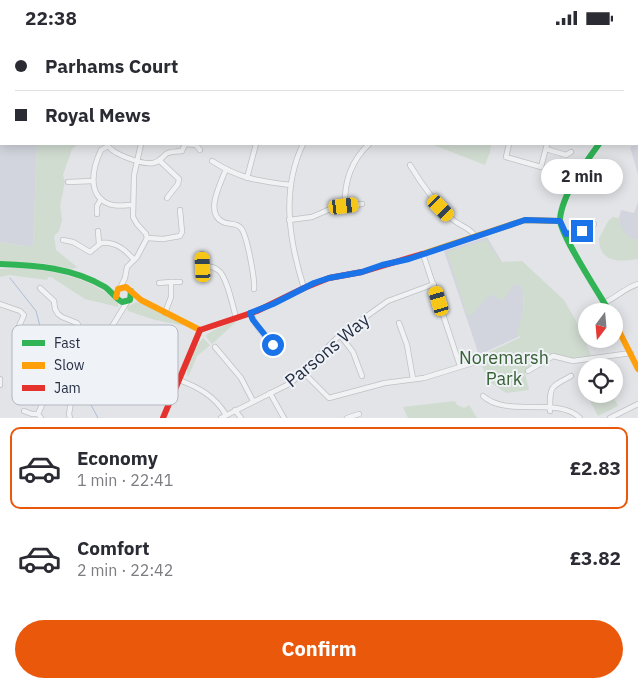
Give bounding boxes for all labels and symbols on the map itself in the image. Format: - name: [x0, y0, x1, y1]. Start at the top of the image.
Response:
- callout: 2 min: [541, 159, 623, 193]
- car: [425, 192, 456, 224]
- car: [328, 197, 359, 215]
- route end: [571, 220, 593, 242]
- car: [194, 252, 211, 282]
- car: [427, 284, 450, 318]
- north arrow: [578, 303, 622, 347]
- street label: Parsons Way: [280, 308, 374, 392]
- legend: [12, 325, 178, 405]
- text: Fast: [54, 334, 80, 352]
- route start: [262, 334, 284, 356]
- park label: Noremarsh Park: [459, 346, 549, 390]
- text: Slow: [54, 356, 85, 374]
- text: Jam: [54, 379, 81, 397]

